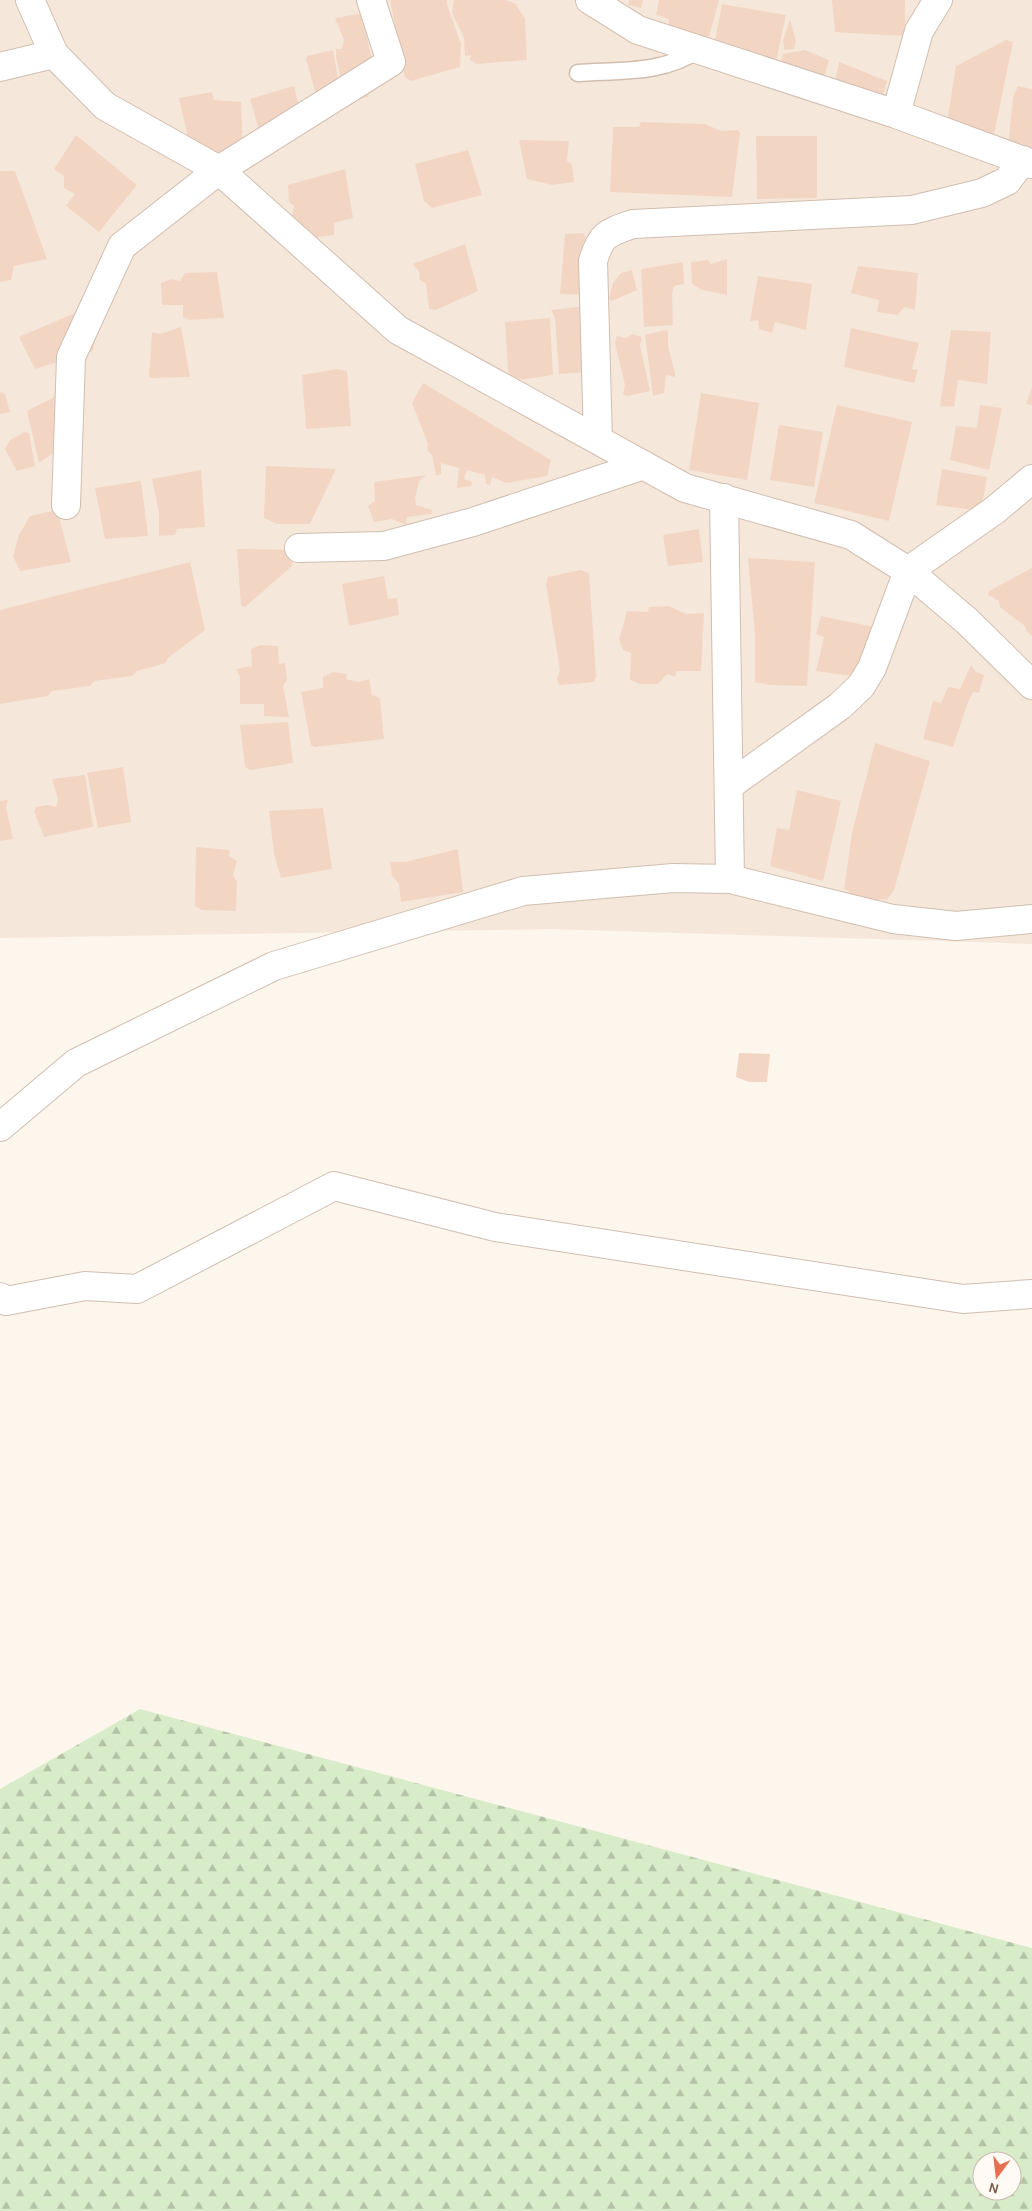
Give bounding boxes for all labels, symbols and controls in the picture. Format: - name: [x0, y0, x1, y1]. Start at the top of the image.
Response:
- north arrow: [972, 2151, 1022, 2201]
- text: N: [987, 2179, 1001, 2198]

